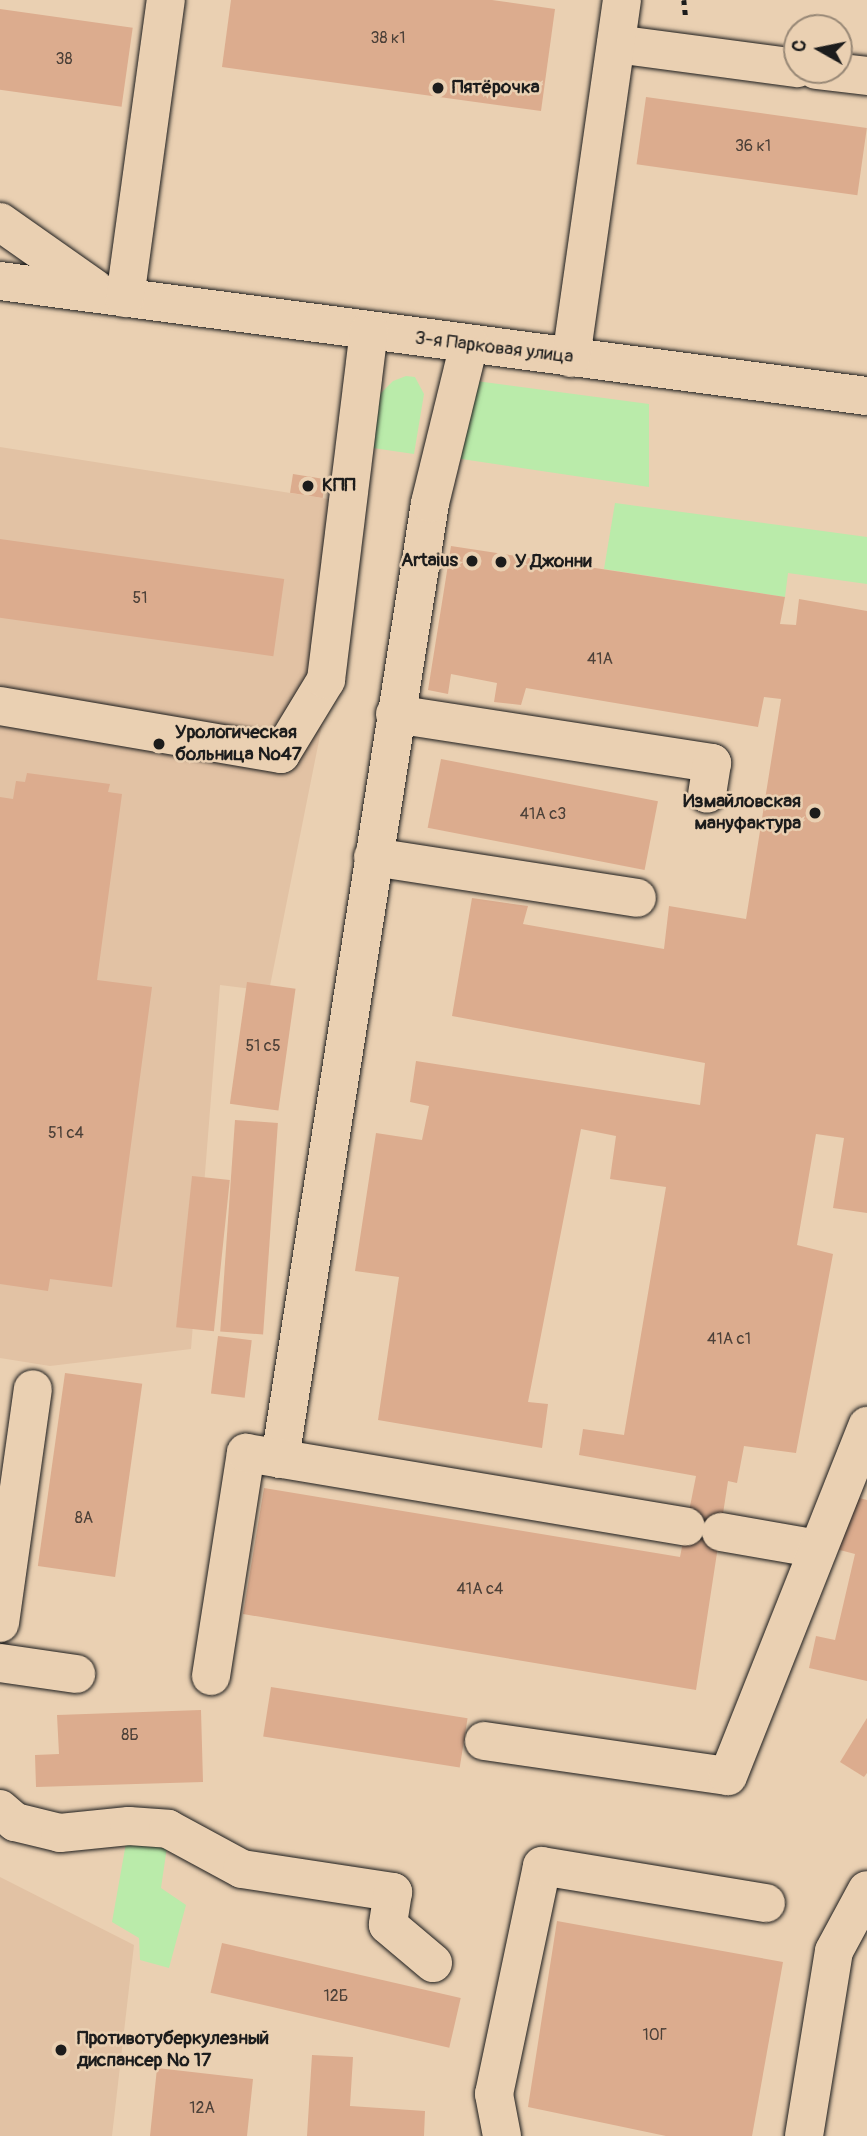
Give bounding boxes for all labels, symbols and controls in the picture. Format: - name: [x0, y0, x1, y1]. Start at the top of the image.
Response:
- north arrow: [783, 14, 853, 84]
- house number: 38 к1: [371, 28, 405, 48]
- text: С: [786, 38, 812, 54]
- house number: 38: [56, 49, 72, 69]
- place label: Пятёрочка: [452, 77, 540, 99]
- marker: Пятёрочка: [430, 80, 446, 96]
- house number: 36 к1: [735, 136, 771, 156]
- street label: 3-я Парковая улица: [413, 327, 575, 369]
- place label: КПП: [322, 475, 356, 497]
- marker: КПП: [300, 478, 316, 494]
- place label: Artaius: [401, 550, 458, 572]
- place label: У Джонни: [515, 551, 592, 573]
- marker: Artaius: [464, 553, 480, 569]
- marker: У Джонни: [493, 554, 509, 570]
- house number: 51: [133, 588, 147, 608]
- house number: 41А: [587, 649, 613, 669]
- place label: Урологическая больница №47: [175, 722, 302, 766]
- marker: Урологическая больница №47: [149, 734, 169, 754]
- place label: Измайловская мануфактура: [683, 791, 801, 835]
- house number: 41А с3: [520, 804, 566, 824]
- marker: Измайловская мануфактура: [807, 805, 823, 821]
- house number: 51 с5: [245, 1036, 281, 1056]
- house number: 51 с4: [48, 1123, 84, 1143]
- house number: 41А с1: [707, 1329, 751, 1349]
- house number: 8А: [75, 1508, 93, 1528]
- house number: 41А с4: [457, 1579, 503, 1599]
- house number: 8Б: [121, 1725, 139, 1745]
- house number: 12Б: [324, 1986, 348, 2006]
- house number: 10Г: [643, 2025, 667, 2045]
- place label: Противотуберкулезный диспансер № 17: [77, 2028, 269, 2072]
- marker: Противотуберкулезный диспансер № 17: [51, 2040, 71, 2060]
- house number: 12А: [189, 2098, 215, 2118]

